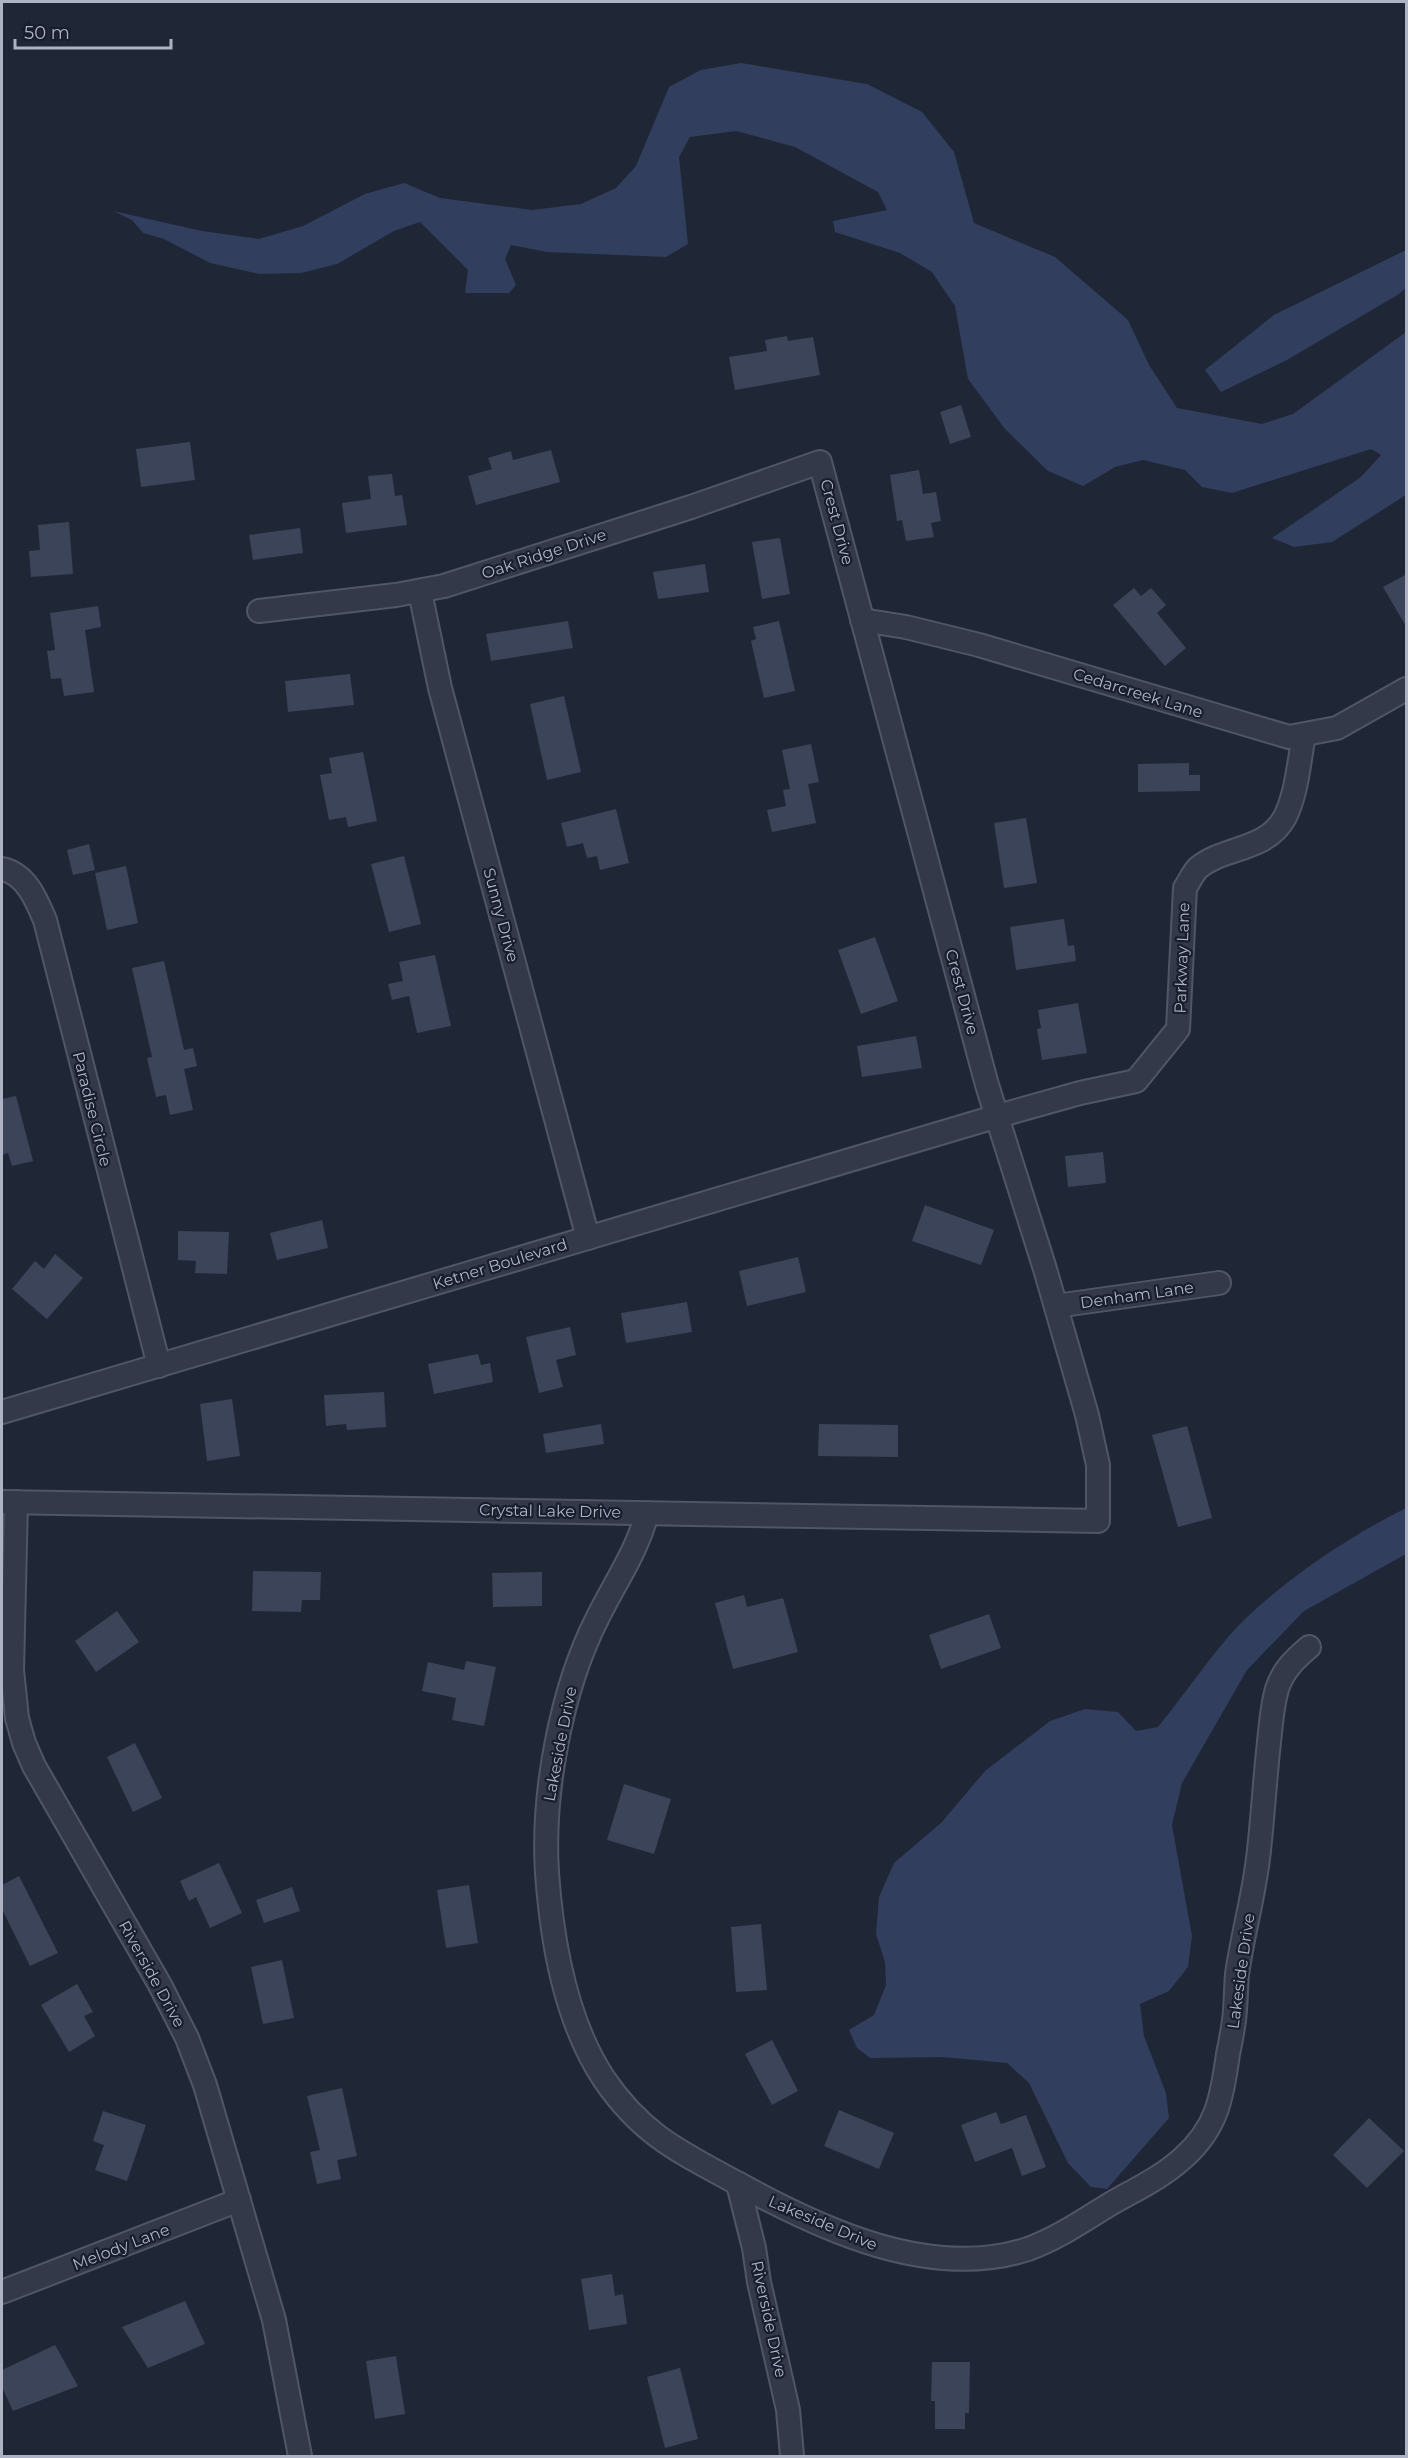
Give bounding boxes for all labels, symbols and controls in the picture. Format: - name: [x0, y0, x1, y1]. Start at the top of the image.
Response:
- scale bar: [15, 12, 171, 50]
- text: 50 m: [24, 22, 70, 44]
- street label: Crest Drive: [816, 477, 858, 567]
- street label: Oak Ridge Drive: [479, 525, 609, 583]
- street label: Cedarcreek Lane: [1071, 664, 1205, 722]
- street label: Sunny Drive: [479, 866, 523, 964]
- street label: Parkway Lane: [1171, 902, 1193, 1014]
- street label: Crest Drive: [941, 947, 983, 1037]
- street label: Paradise Circle: [69, 1050, 115, 1168]
- street label: Ketner Boulevard: [430, 1234, 570, 1294]
- street label: Denham Lane: [1079, 1278, 1195, 1312]
- street label: Crystal Lake Drive: [479, 1500, 621, 1522]
- street label: Lakeside Drive: [540, 1685, 580, 1803]
- street label: Lakeside Drive: [1223, 1912, 1259, 2030]
- street label: Riverside Drive: [115, 1917, 189, 2031]
- street label: Lakeside Drive: [766, 2191, 880, 2255]
- street label: Melody Lane: [70, 2220, 172, 2274]
- street label: Riverside Drive: [747, 2259, 791, 2379]

